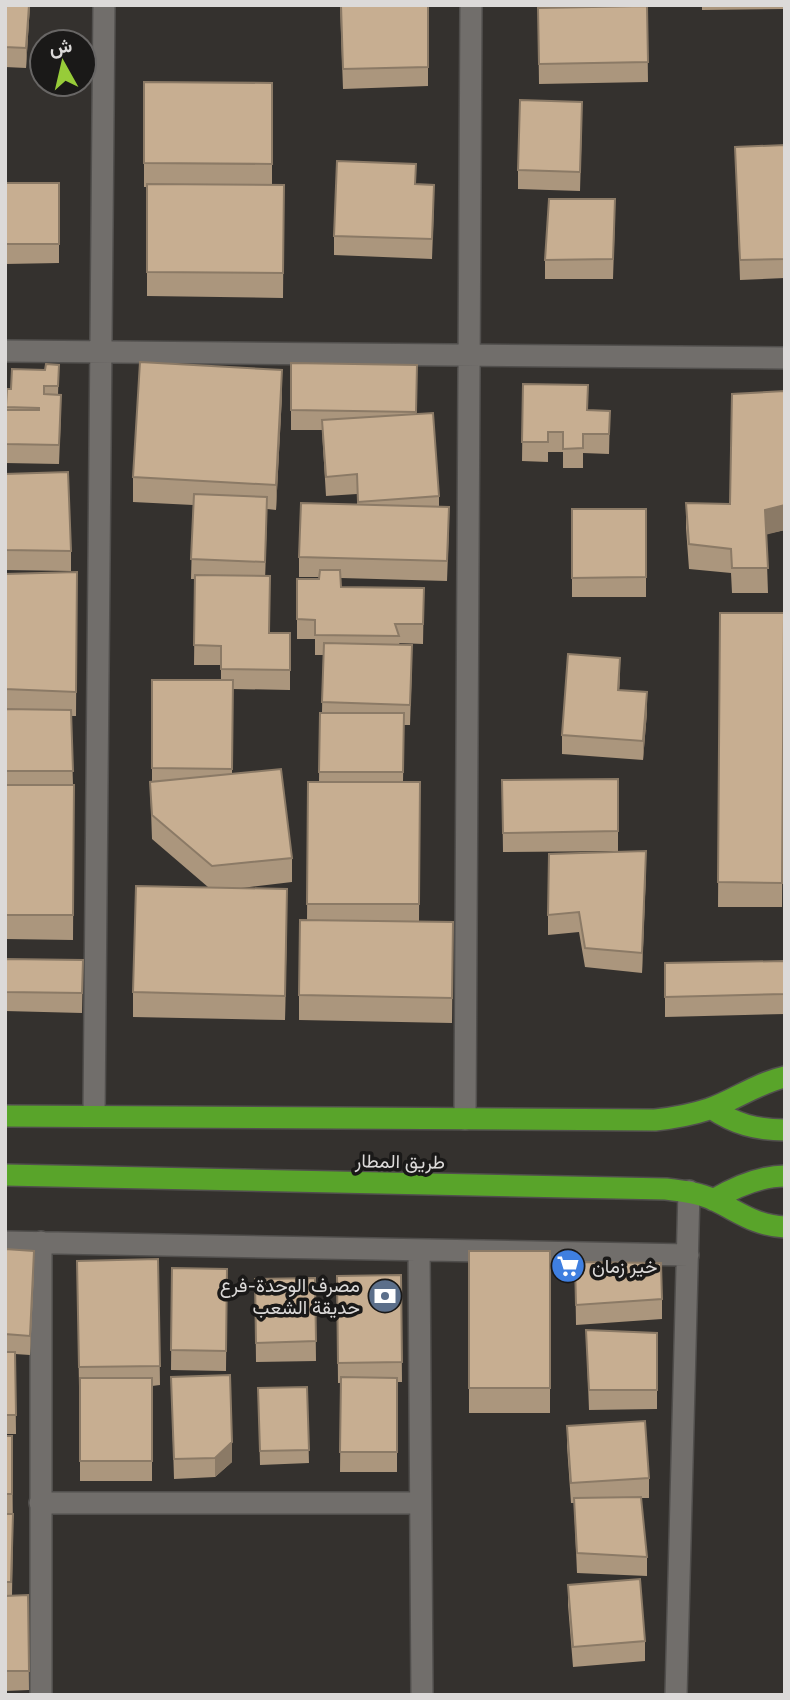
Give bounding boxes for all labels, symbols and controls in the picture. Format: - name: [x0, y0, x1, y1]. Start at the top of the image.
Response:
- north arrow: [28, 28, 98, 98]
- text: ش: [48, 33, 74, 61]
- street label: طريق المطار: [354, 1148, 445, 1175]
- supermarket icon: خير زمان: [549, 1247, 587, 1285]
- place label: خير زمان: [592, 1254, 657, 1279]
- place label: مصرف الوحدة-فرع حديقة الشعب: [220, 1273, 360, 1320]
- bank icon: مصرف الوحدة-فرع حديقة الشعب: [366, 1277, 404, 1315]

